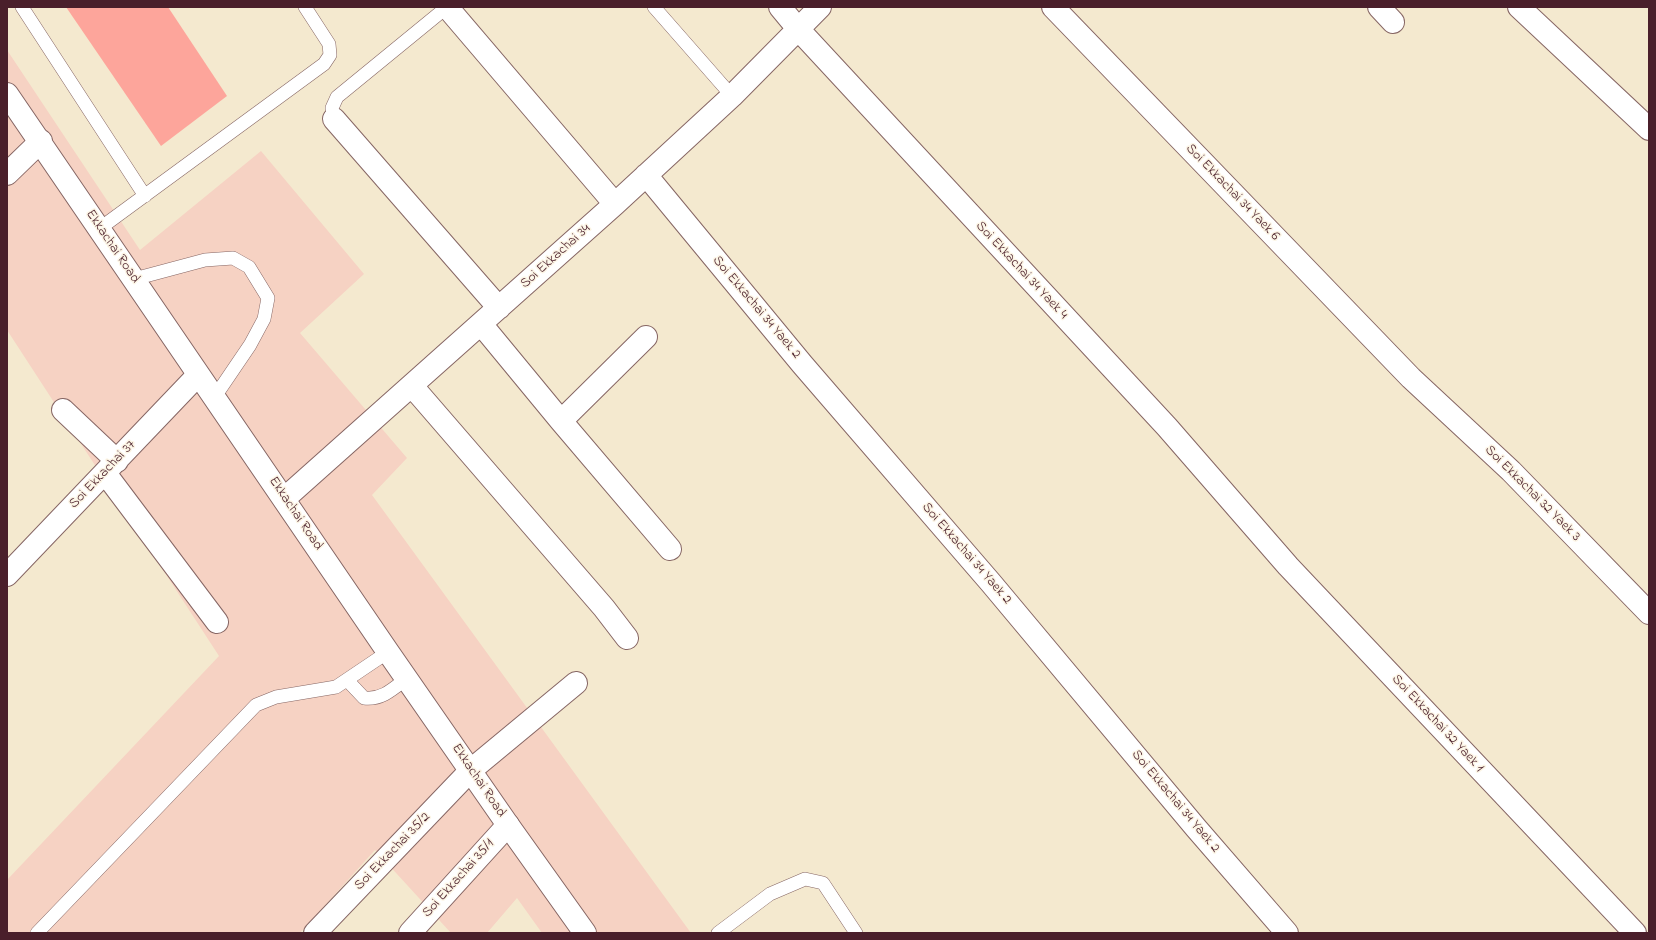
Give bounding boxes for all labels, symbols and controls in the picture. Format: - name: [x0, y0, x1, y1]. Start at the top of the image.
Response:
- street label: Soi Ekkachai 34 Yaek 6: [1181, 141, 1283, 245]
- street label: Ekkachai Road: [81, 207, 143, 287]
- street label: Soi Ekkachai 34 Yaek 4: [971, 219, 1071, 323]
- street label: Soi Ekkachai 34: [517, 221, 595, 293]
- street label: Soi Ekkachai 34 Yaek 2: [708, 253, 804, 363]
- street label: Soi Ekkachai 37: [66, 437, 140, 513]
- street label: Soi Ekkachai 32 Yaek 3: [1480, 442, 1584, 546]
- street label: Ekkachai Road: [264, 474, 326, 554]
- street label: Soi Ekkachai 34 Yaek 2: [917, 500, 1015, 608]
- street label: Soi Ekkachai 32 Yaek 1: [1387, 672, 1487, 776]
- street label: Ekkachai Road: [447, 741, 509, 821]
- street label: Soi Ekkachai 34 Yaek 2: [1127, 747, 1223, 857]
- street label: Soi Ekkachai 35/2: [351, 809, 435, 895]
- street label: Soi Ekkachai 35/1: [419, 836, 499, 922]

